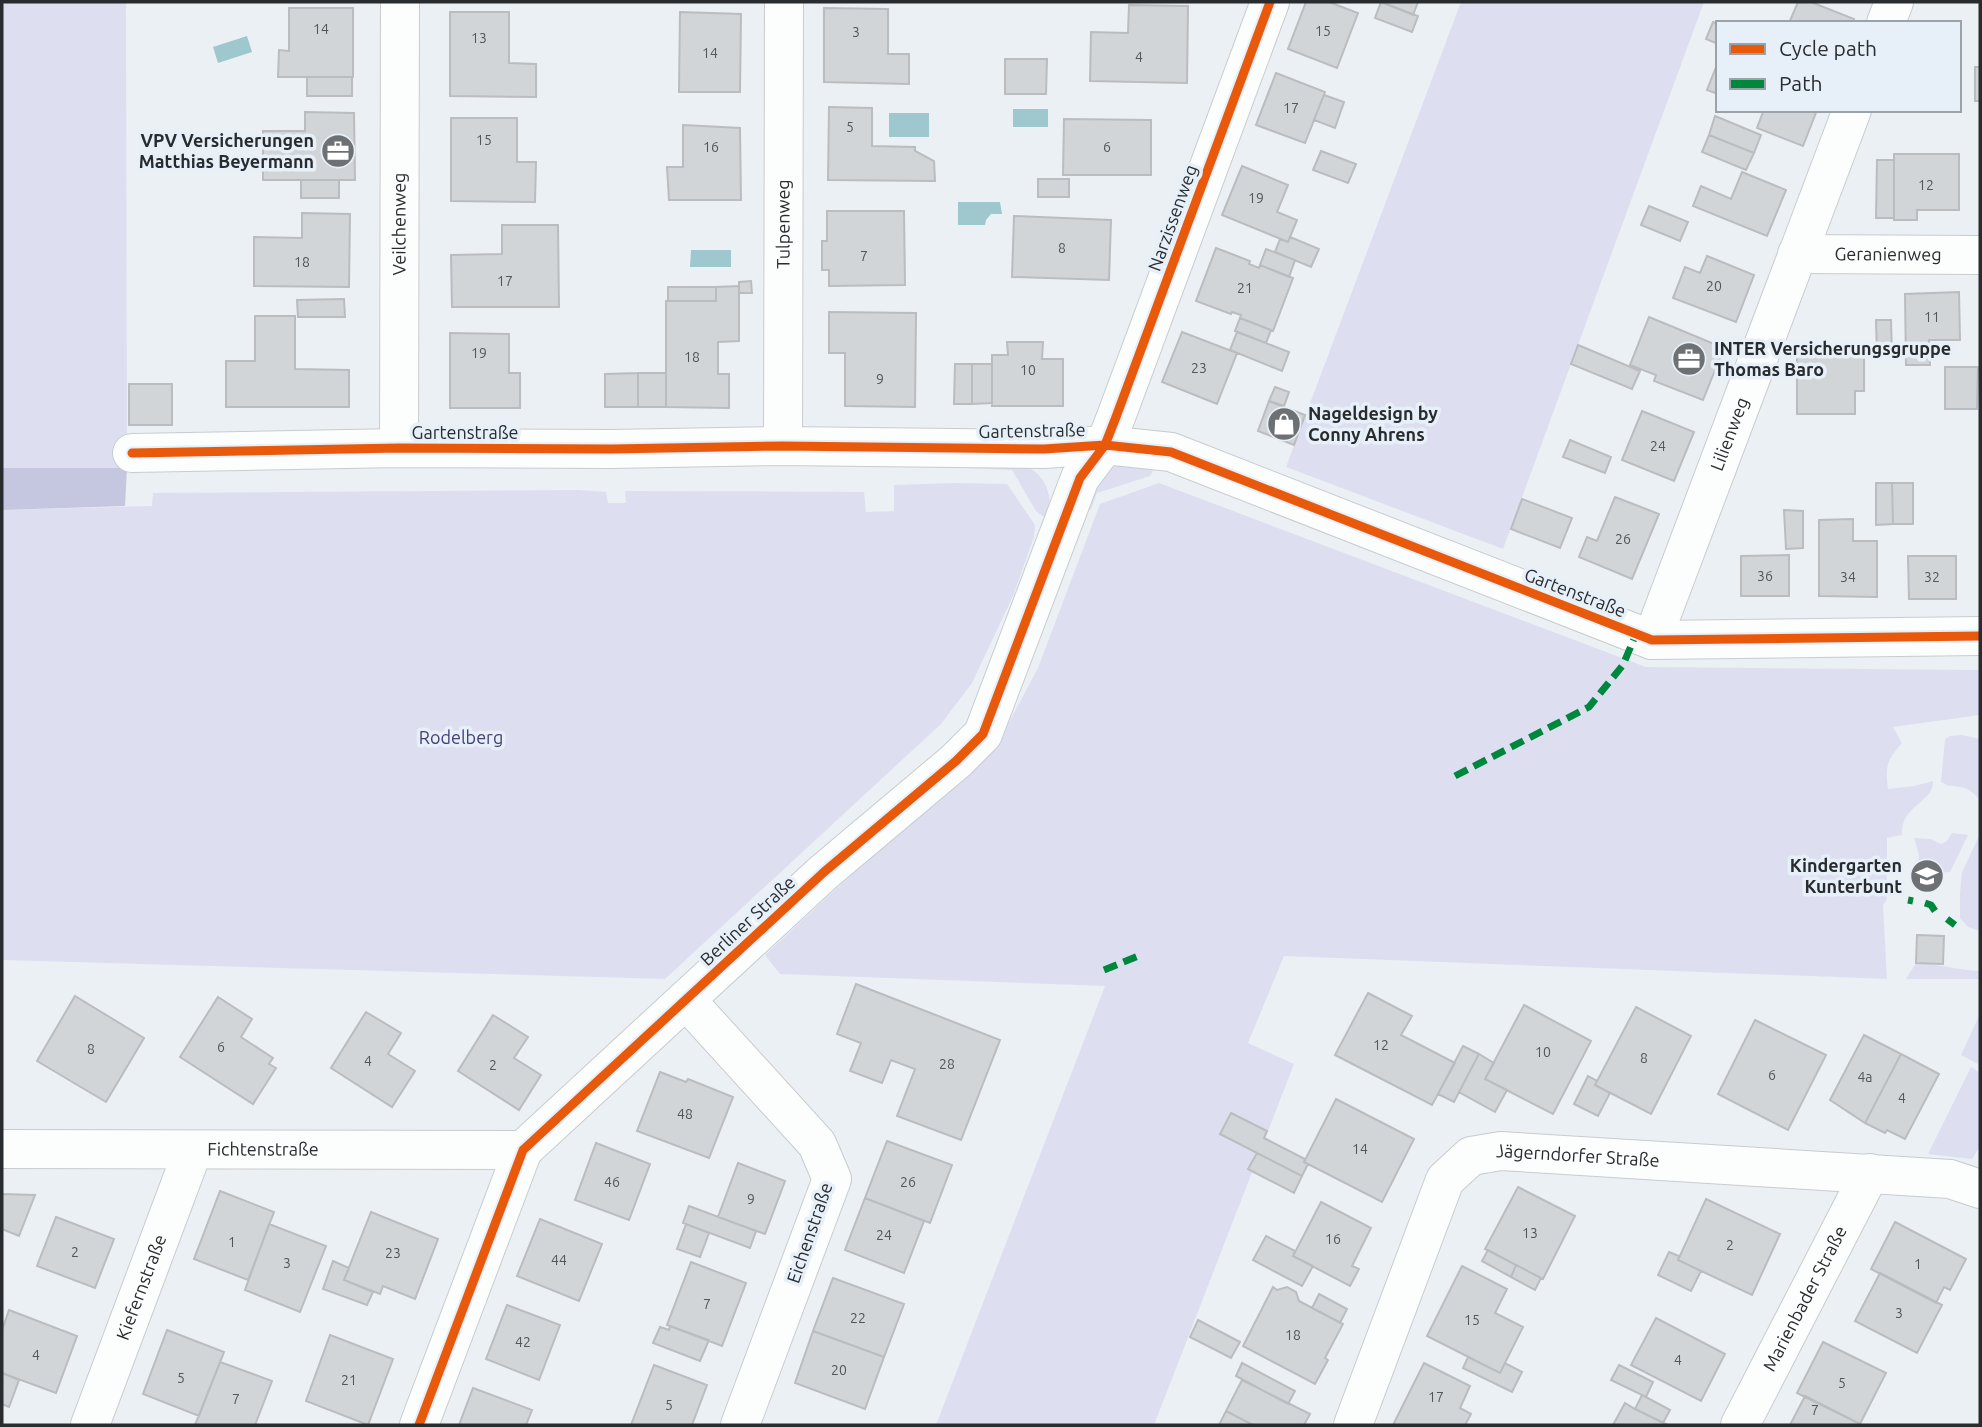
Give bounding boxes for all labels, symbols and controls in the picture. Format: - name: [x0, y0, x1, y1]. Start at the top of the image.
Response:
- house number: 14: [313, 21, 329, 37]
- legend: [1716, 21, 1961, 112]
- house number: 15: [1315, 23, 1331, 39]
- house number: 3: [852, 24, 860, 40]
- house number: 13: [471, 30, 487, 46]
- text: Cycle path: [1779, 36, 1877, 60]
- house number: 14: [702, 45, 718, 61]
- house number: 4: [1135, 49, 1143, 65]
- text: Path: [1779, 71, 1822, 95]
- house number: 17: [1283, 100, 1299, 116]
- house number: 5: [846, 119, 854, 135]
- place label: VPV Versicherungen Matthias Beyermann: [139, 130, 314, 171]
- office icon: VPV Versicherungen Matthias Beyermann: [319, 132, 357, 170]
- house number: 15: [476, 132, 492, 148]
- house number: 16: [703, 139, 719, 155]
- house number: 6: [1103, 139, 1111, 155]
- street label: Narzissenweg: [1144, 162, 1201, 274]
- street label: Veilchenweg: [388, 173, 409, 275]
- house number: 12: [1918, 177, 1934, 193]
- street label: Tulpenweg: [772, 179, 793, 269]
- house number: 19: [1248, 190, 1264, 206]
- house number: 8: [1058, 240, 1066, 256]
- street label: Geranienweg: [1834, 243, 1942, 264]
- house number: 7: [860, 248, 868, 264]
- house number: 18: [294, 254, 310, 270]
- house number: 17: [497, 273, 513, 289]
- house number: 20: [1706, 278, 1722, 294]
- house number: 21: [1237, 280, 1253, 296]
- house number: 11: [1924, 309, 1940, 325]
- place label: INTER Versicherungsgruppe Thomas Baro: [1714, 338, 1951, 379]
- office icon: INTER Versicherungsgruppe Thomas Baro: [1670, 340, 1708, 378]
- house number: 19: [471, 345, 487, 361]
- house number: 18: [684, 349, 700, 365]
- house number: 23: [1191, 360, 1207, 376]
- house number: 10: [1020, 362, 1036, 378]
- house number: 9: [876, 371, 884, 387]
- street label: Lilienweg: [1706, 394, 1752, 473]
- place label: Nageldesign by Conny Ahrens: [1308, 403, 1438, 444]
- shop icon: Nageldesign by Conny Ahrens: [1265, 405, 1303, 443]
- street label: Gartenstraße: [978, 419, 1086, 441]
- street label: Gartenstraße: [412, 422, 519, 442]
- house number: 24: [1650, 438, 1666, 454]
- house number: 26: [1615, 531, 1631, 547]
- street label: Gartenstraße: [1522, 564, 1629, 621]
- house number: 36: [1757, 568, 1773, 584]
- house number: 34: [1840, 569, 1856, 585]
- house number: 32: [1924, 569, 1940, 585]
- park label: Rodelberg: [419, 727, 503, 747]
- place label: Kindergarten Kunterbunt: [1790, 855, 1902, 896]
- school or university icon: Kindergarten Kunterbunt: [1908, 857, 1946, 895]
- street label: Berliner Straße: [696, 871, 799, 969]
- house number: 12: [1373, 1037, 1389, 1053]
- house number: 6: [217, 1039, 225, 1055]
- house number: 8: [87, 1041, 95, 1057]
- house number: 10: [1535, 1044, 1551, 1060]
- house number: 8: [1640, 1050, 1648, 1066]
- house number: 4: [364, 1053, 372, 1069]
- house number: 28: [939, 1056, 955, 1072]
- house number: 2: [489, 1057, 497, 1073]
- house number: 6: [1768, 1067, 1776, 1083]
- house number: 4a: [1857, 1069, 1873, 1085]
- house number: 4: [1898, 1090, 1906, 1106]
- house number: 48: [677, 1106, 693, 1122]
- street label: Fichtenstraße: [207, 1138, 319, 1159]
- street label: Jägerndorfer Straße: [1493, 1140, 1660, 1170]
- house number: 14: [1352, 1141, 1368, 1157]
- house number: 46: [604, 1174, 620, 1190]
- house number: 26: [900, 1174, 916, 1190]
- street label: Eichenstraße: [782, 1180, 836, 1286]
- house number: 9: [747, 1191, 755, 1207]
- street label: Marienbader Straße: [1758, 1222, 1850, 1374]
- house number: 13: [1522, 1225, 1538, 1241]
- house number: 24: [876, 1227, 892, 1243]
- street label: Kiefernstraße: [112, 1231, 170, 1343]
- house number: 16: [1325, 1231, 1341, 1247]
- house number: 1: [228, 1234, 236, 1250]
- house number: 2: [1726, 1237, 1734, 1253]
- house number: 2: [71, 1244, 79, 1260]
- house number: 23: [385, 1245, 401, 1261]
- house number: 44: [551, 1252, 567, 1268]
- house number: 3: [283, 1255, 291, 1271]
- house number: 1: [1914, 1256, 1922, 1272]
- house number: 7: [703, 1296, 711, 1312]
- house number: 3: [1895, 1305, 1903, 1321]
- house number: 22: [850, 1310, 866, 1326]
- house number: 15: [1464, 1312, 1480, 1328]
- house number: 18: [1285, 1327, 1301, 1343]
- house number: 42: [515, 1334, 531, 1350]
- house number: 4: [32, 1347, 40, 1363]
- house number: 4: [1674, 1352, 1682, 1368]
- house number: 20: [831, 1362, 847, 1378]
- house number: 5: [177, 1370, 185, 1386]
- house number: 21: [341, 1372, 357, 1388]
- house number: 5: [1838, 1375, 1846, 1391]
- house number: 17: [1428, 1389, 1444, 1405]
- house number: 7: [232, 1391, 240, 1407]
- house number: 5: [665, 1397, 673, 1413]
- house number: 7: [1811, 1402, 1819, 1418]

